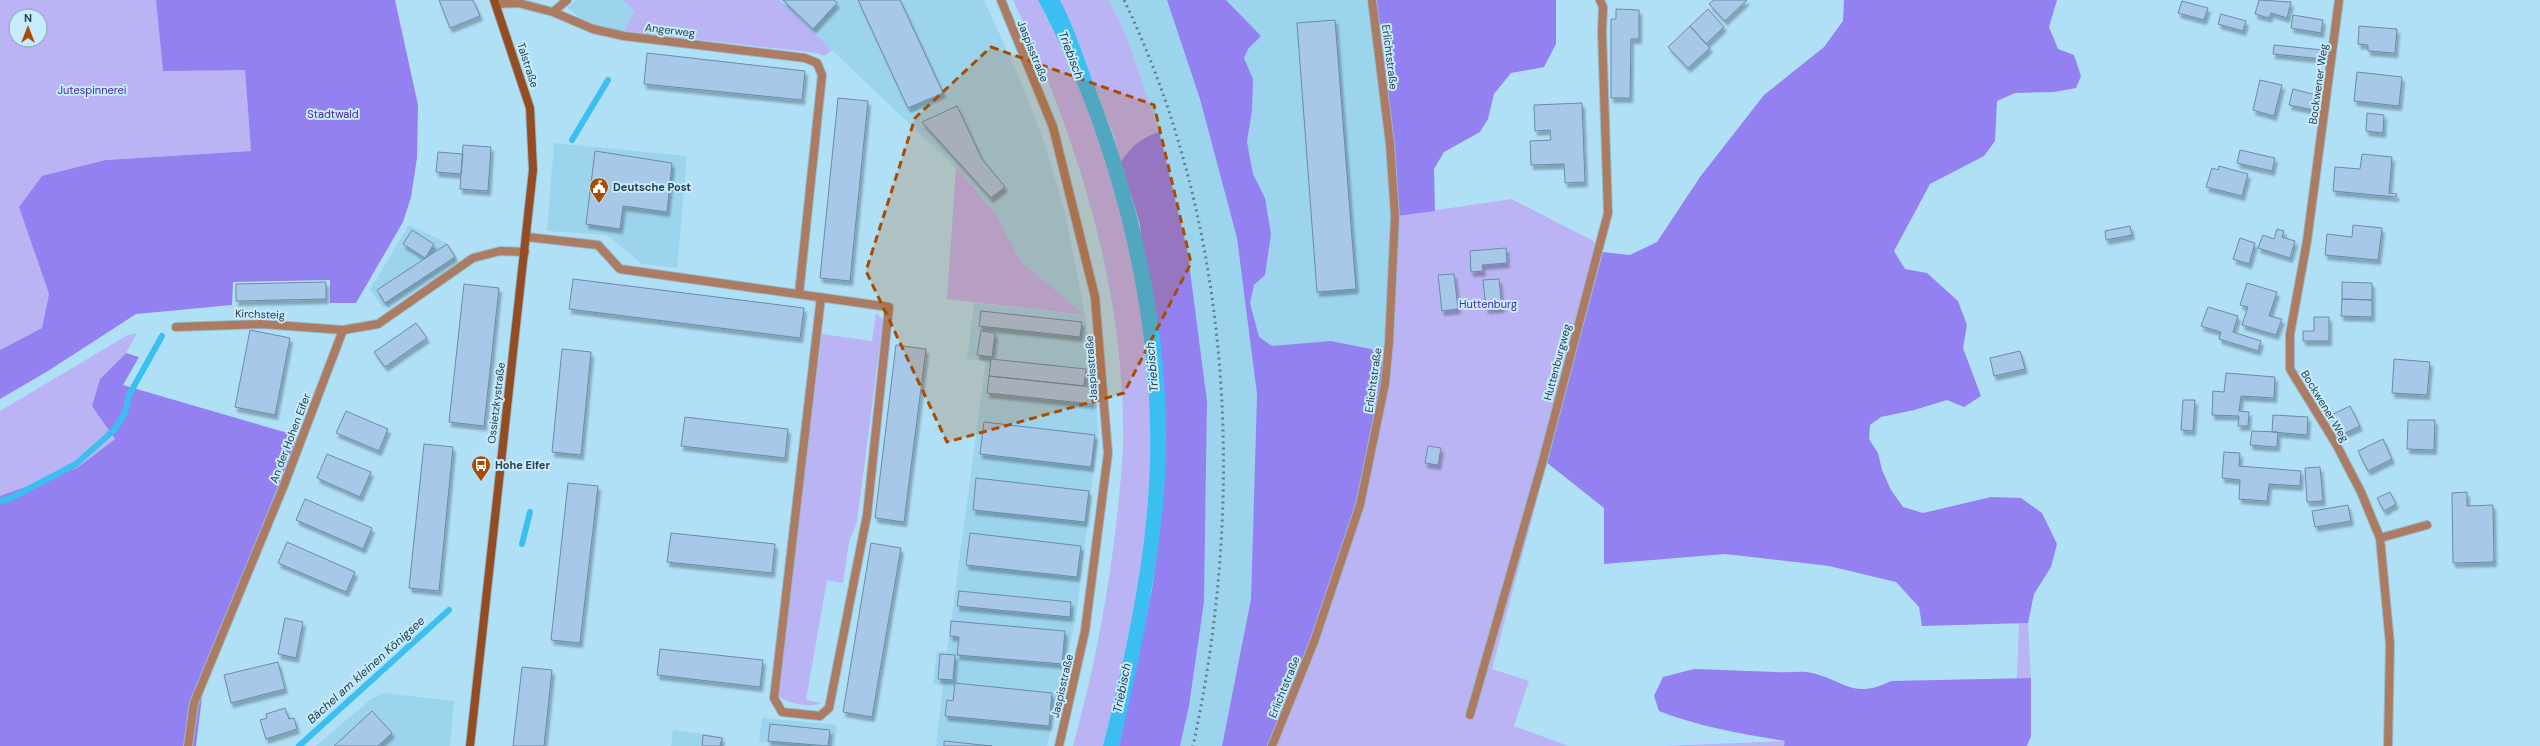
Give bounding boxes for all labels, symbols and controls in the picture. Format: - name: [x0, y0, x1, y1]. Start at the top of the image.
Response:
- north arrow: [8, 8, 48, 48]
- text: N: [24, 11, 32, 25]
- street label: Jaspisstraße: [1014, 18, 1052, 84]
- street label: Angerweg: [644, 20, 696, 40]
- street label: Erlichtstraße: [1379, 24, 1401, 90]
- water label: Triebisch: [1054, 29, 1088, 81]
- street label: Talstraße: [514, 41, 542, 89]
- street label: Bockwener Weg: [2305, 43, 2331, 125]
- park label: Jutespinnerei: [58, 83, 126, 97]
- park label: Stadtwald: [307, 107, 359, 121]
- public building icon: Deutsche Post: [588, 176, 610, 204]
- place label: Deutsche Post: [613, 180, 691, 194]
- park label: Huttenburg: [1459, 297, 1517, 311]
- street label: Kirchsteig: [235, 306, 285, 322]
- street label: Huttenburgweg: [1540, 322, 1574, 402]
- street label: Jaspisstraße: [1082, 335, 1100, 401]
- water label: Triebisch: [1142, 341, 1162, 393]
- street label: Erlichtstraße: [1362, 347, 1384, 413]
- street label: Ossietzkystraße: [484, 361, 508, 445]
- street label: Bockwener Weg: [2298, 367, 2352, 445]
- street label: An der Hohen Eifer: [266, 391, 314, 485]
- bus stop icon: Hohe Eifer: [470, 454, 492, 482]
- place label: Hohe Eifer: [495, 458, 550, 472]
- water label: Bächel am kleinen Königsee: [304, 613, 428, 727]
- street label: Jaspisstraße: [1048, 653, 1076, 719]
- street label: Erlichtstraße: [1265, 654, 1303, 720]
- water label: Triebisch: [1109, 662, 1135, 714]

